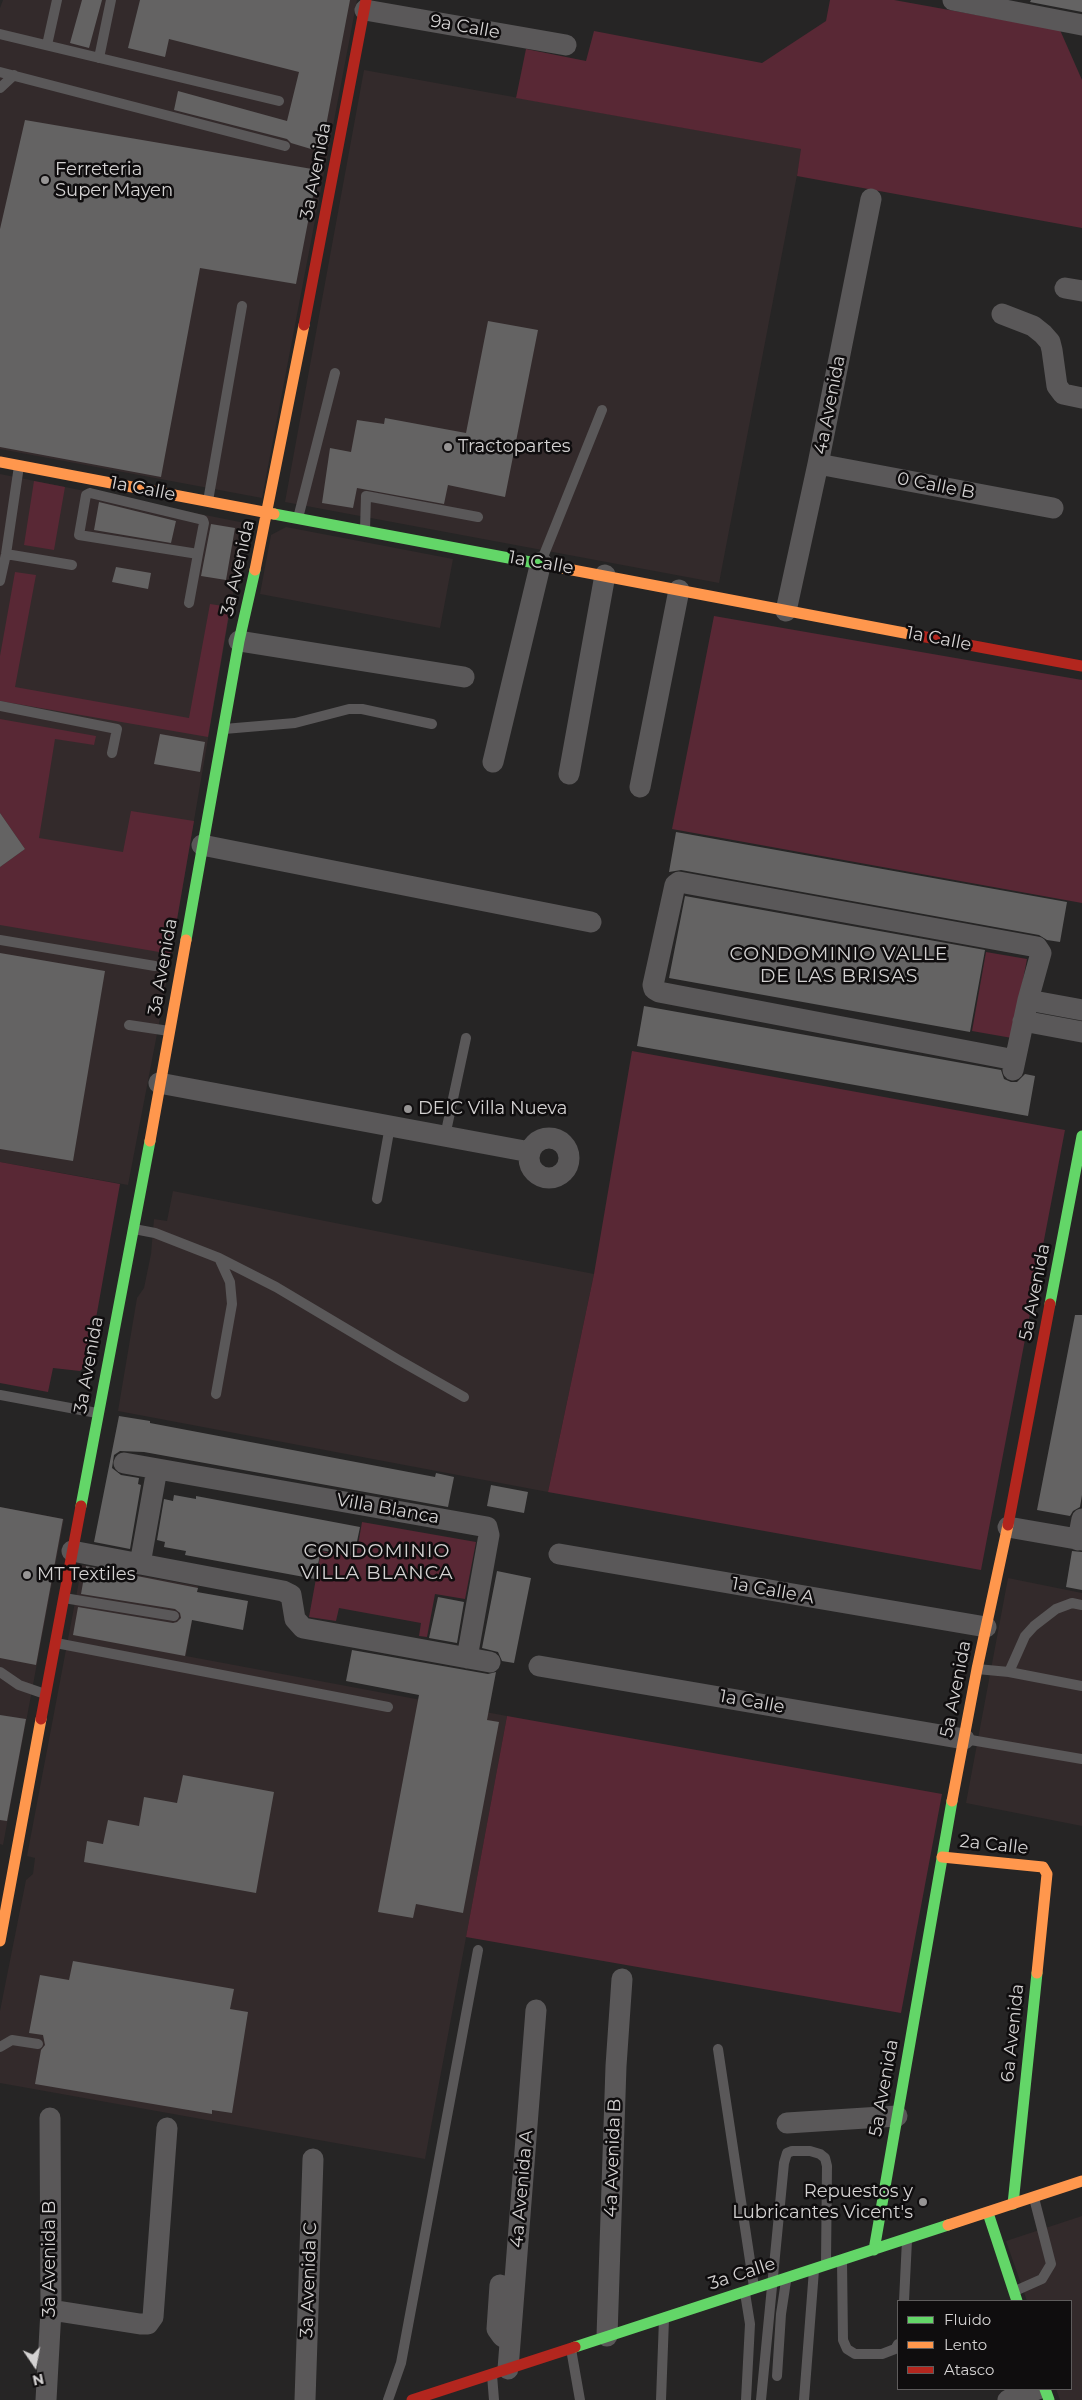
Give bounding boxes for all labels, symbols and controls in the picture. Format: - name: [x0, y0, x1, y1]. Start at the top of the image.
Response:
- street label: 9a Calle: [429, 10, 501, 44]
- street label: 3a Avenida: [296, 121, 336, 221]
- place label: Ferreteria Super Mayen: [55, 159, 173, 202]
- marker: Ferreteria Super Mayen: [39, 174, 51, 186]
- street label: 4a Avenida: [810, 354, 850, 456]
- place label: Tractopartes: [458, 436, 571, 458]
- marker: Tractopartes: [442, 441, 454, 453]
- street label: 0 Calle B: [895, 468, 977, 504]
- street label: 1a Calle: [109, 472, 177, 506]
- street label: 3a Avenida: [216, 518, 260, 618]
- street label: 1a Calle: [507, 547, 575, 579]
- street label: 1a Calle: [905, 622, 973, 656]
- street label: 3a Avenida: [144, 917, 182, 1017]
- district label: CONDOMINIO VALLE DE LAS BRISAS: [727, 943, 951, 987]
- place label: DEIC Villa Nueva: [418, 1098, 567, 1120]
- marker: DEIC Villa Nueva: [402, 1103, 414, 1115]
- street label: 5a Avenida: [1015, 1242, 1055, 1342]
- street label: 3a Avenida: [70, 1315, 108, 1415]
- street label: Villa Blanca: [335, 1489, 441, 1529]
- district label: CONDOMINIO VILLA BLANCA: [299, 1540, 455, 1584]
- place label: MT Textiles: [37, 1564, 135, 1586]
- marker: MT Textiles: [21, 1569, 33, 1581]
- street label: 1a Calle A: [730, 1573, 816, 1609]
- street label: 5a Avenida: [936, 1639, 976, 1739]
- street label: 1a Calle: [718, 1686, 786, 1718]
- street label: 2a Calle: [958, 1831, 1030, 1859]
- street label: 6a Avenida: [997, 1983, 1029, 2083]
- street label: 5a Avenida: [865, 2038, 903, 2138]
- street label: 4a Avenida B: [600, 2098, 626, 2218]
- street label: 4a Avenida A: [506, 2129, 538, 2249]
- place label: Repuestos y Lubricantes Vicent's: [732, 2181, 913, 2224]
- marker: Repuestos y Lubricantes Vicent's: [917, 2196, 929, 2208]
- street label: 3a Avenida B: [39, 2201, 61, 2317]
- street label: 3a Avenida C: [296, 2222, 322, 2338]
- street label: 3a Calle: [706, 2253, 778, 2295]
- legend: [897, 2300, 1072, 2390]
- text: Fluido: [944, 2310, 991, 2329]
- text: Lento: [944, 2335, 987, 2354]
- north arrow: [10, 2340, 60, 2390]
- text: Atasco: [944, 2360, 994, 2379]
- text: N: [31, 2370, 46, 2390]

